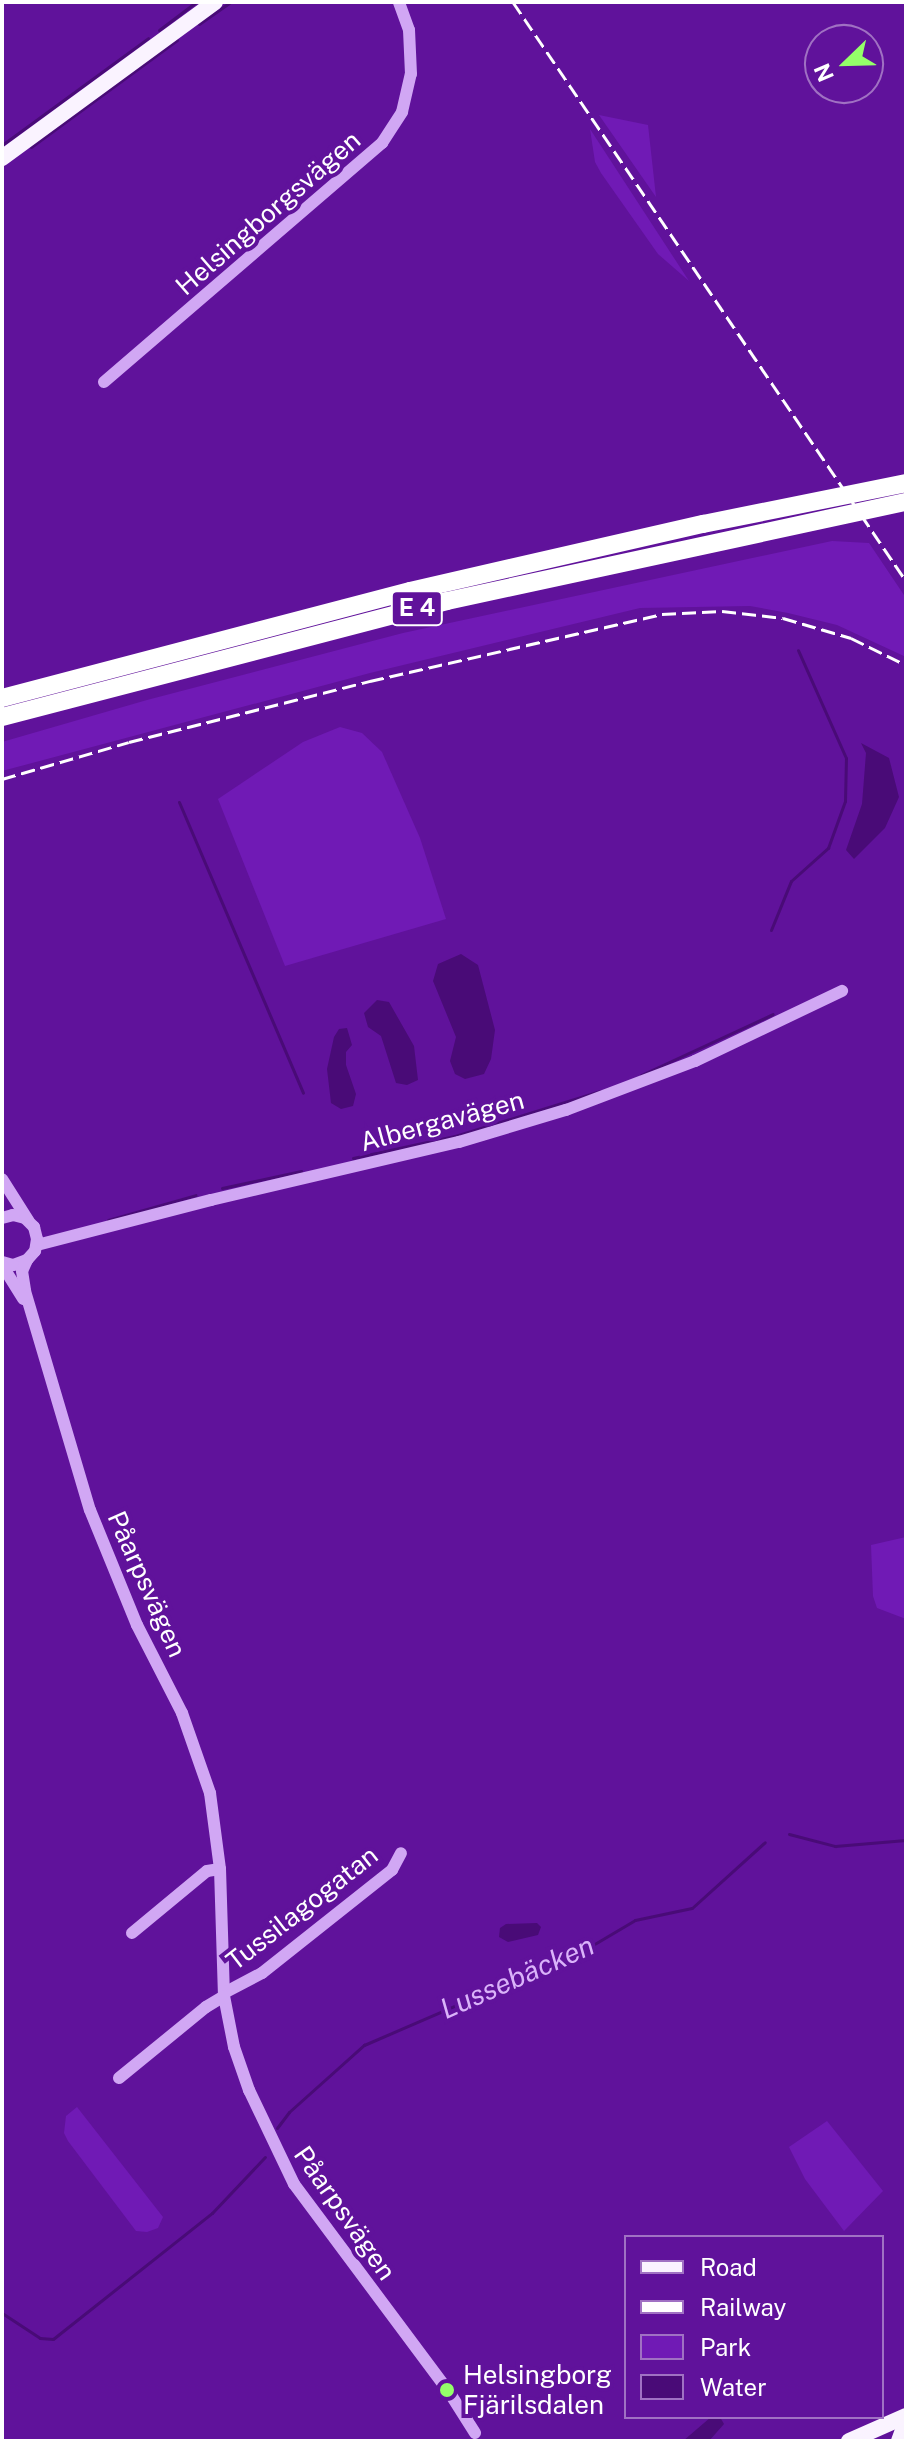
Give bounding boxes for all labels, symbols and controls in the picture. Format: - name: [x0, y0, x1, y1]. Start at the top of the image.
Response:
- north arrow: [804, 24, 884, 104]
- text: N: [808, 60, 839, 86]
- street label: Helsingborgsvägen: [169, 124, 367, 302]
- road number: E 4: [389, 588, 445, 628]
- street label: Albergavägen: [357, 1084, 527, 1158]
- street label: Påarpsvägen: [101, 1506, 193, 1662]
- street label: Tussilagogatan: [220, 1839, 384, 1977]
- water label: Lussebäcken: [435, 1928, 599, 2026]
- street label: Påarpsvägen: [287, 2140, 403, 2286]
- legend: [624, 2235, 884, 2419]
- text: Road: [700, 2253, 757, 2281]
- text: Railway: [700, 2293, 786, 2321]
- text: Park: [700, 2333, 751, 2361]
- place label: Helsingborg Fjärilsdalen: [463, 2359, 612, 2420]
- text: Water: [700, 2373, 767, 2401]
- marker: Helsingborg Fjärilsdalen: [438, 2381, 456, 2399]

